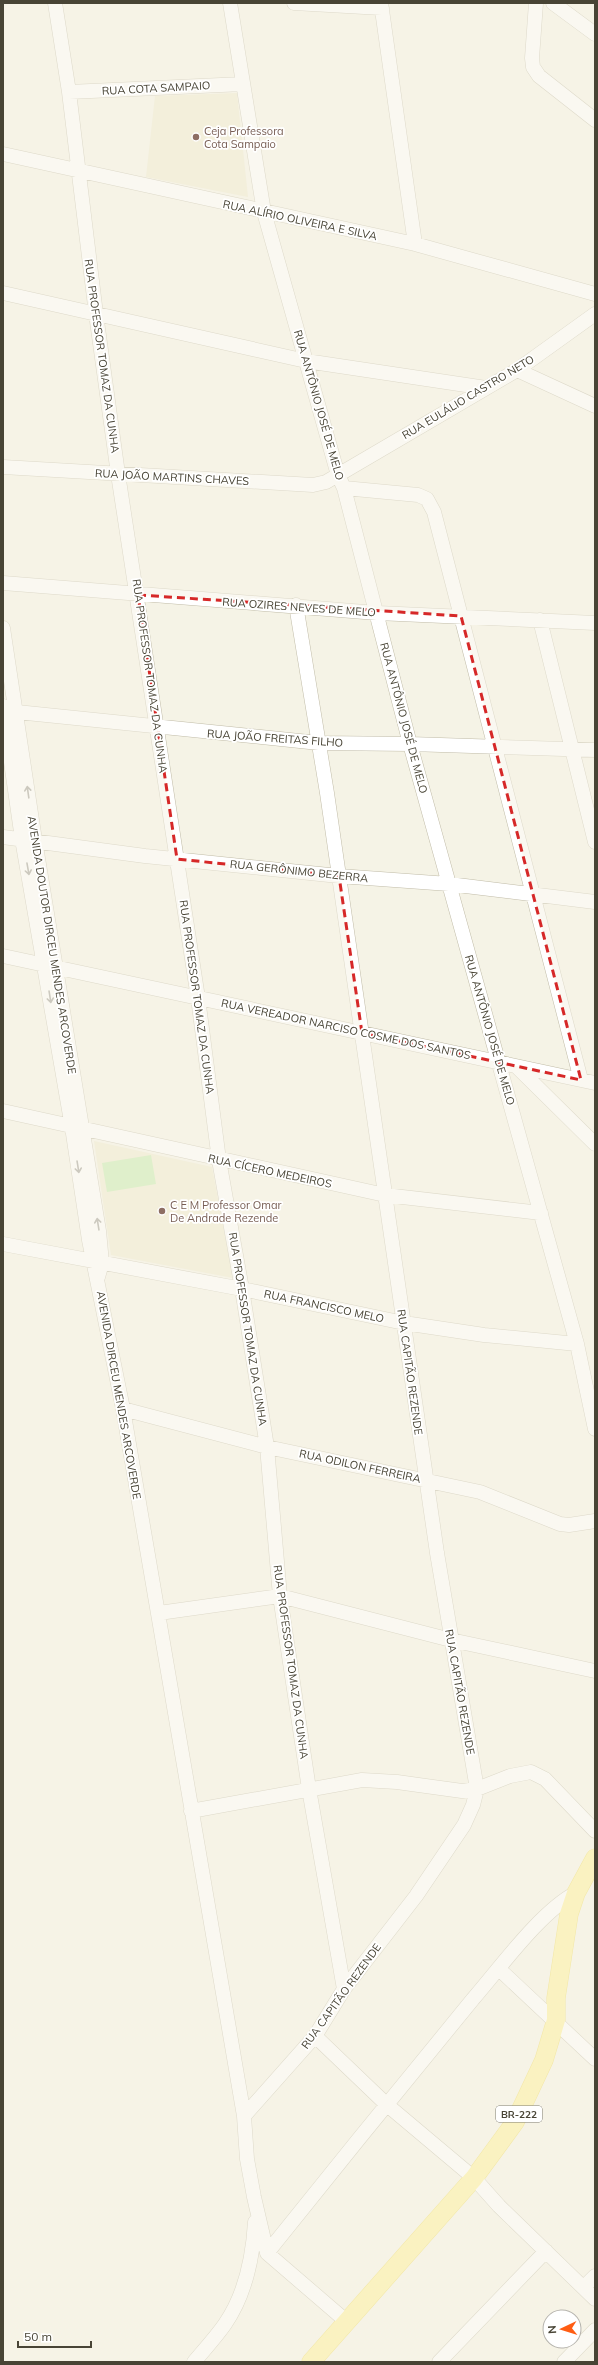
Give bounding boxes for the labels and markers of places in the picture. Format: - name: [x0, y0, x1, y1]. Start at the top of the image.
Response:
- place label: Ceja Professora Cota Sampaio: [204, 124, 284, 151]
- marker: Ceja Professora Cota Sampaio: [191, 132, 201, 142]
- place label: C E M Professor Omar De Andrade Rezende: [170, 1198, 282, 1225]
- marker: C E M Professor Omar De Andrade Rezende: [157, 1206, 167, 1216]

